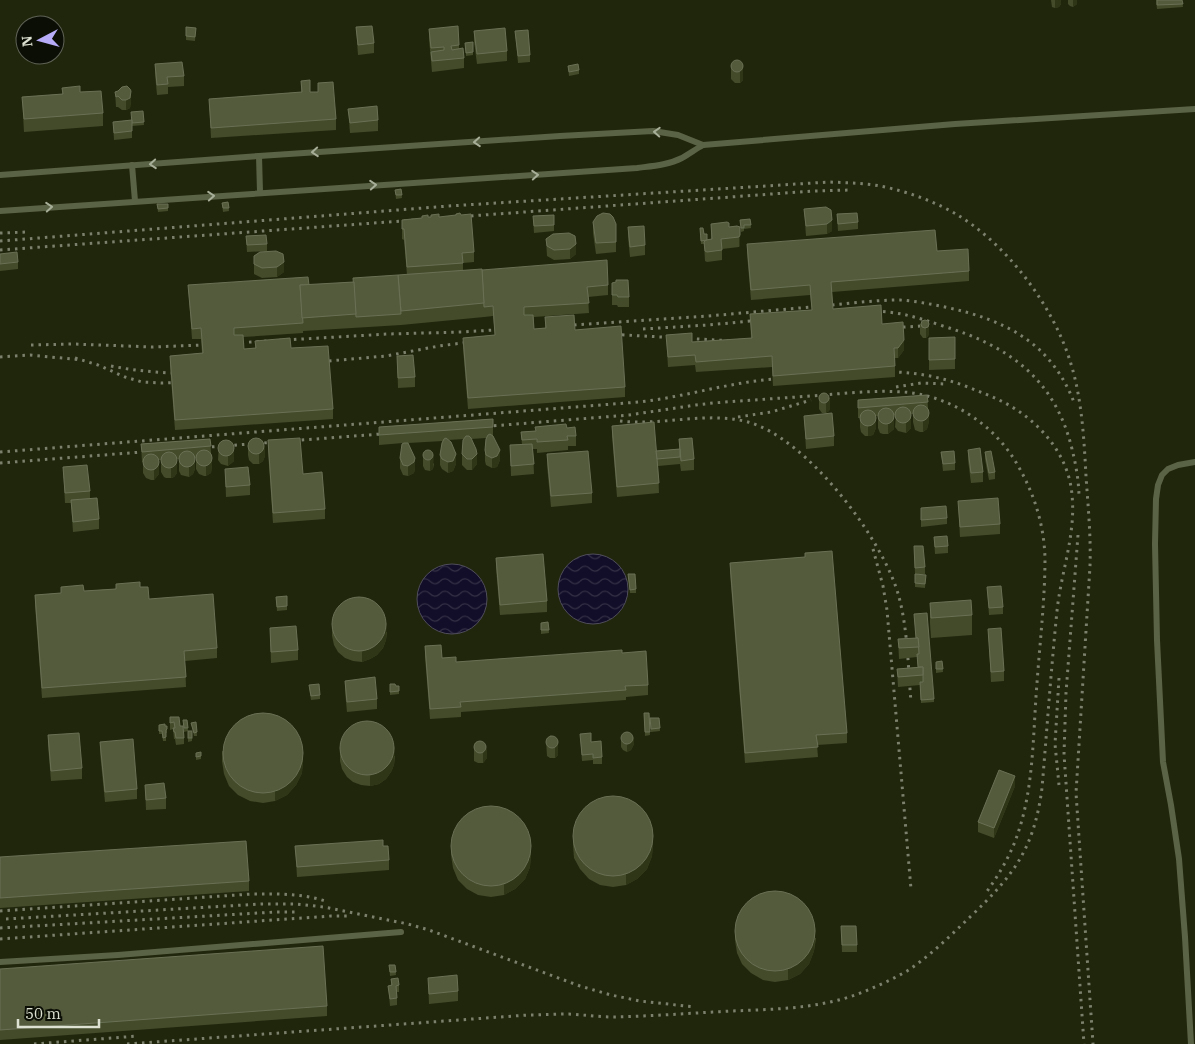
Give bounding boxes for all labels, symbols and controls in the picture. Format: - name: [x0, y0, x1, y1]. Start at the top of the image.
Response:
- north arrow: [15, 15, 65, 65]
- text: N: [18, 35, 37, 48]
- one-way arrow: [653, 127, 660, 137]
- one-way arrow: [473, 136, 481, 147]
- one-way arrow: [311, 147, 319, 158]
- one-way arrow: [149, 158, 157, 169]
- one-way arrow: [531, 169, 539, 180]
- one-way arrow: [369, 180, 377, 191]
- one-way arrow: [207, 190, 215, 201]
- one-way arrow: [45, 202, 53, 213]
- scale bar: [18, 996, 99, 1028]
- text: 50 m: [25, 1004, 61, 1023]

